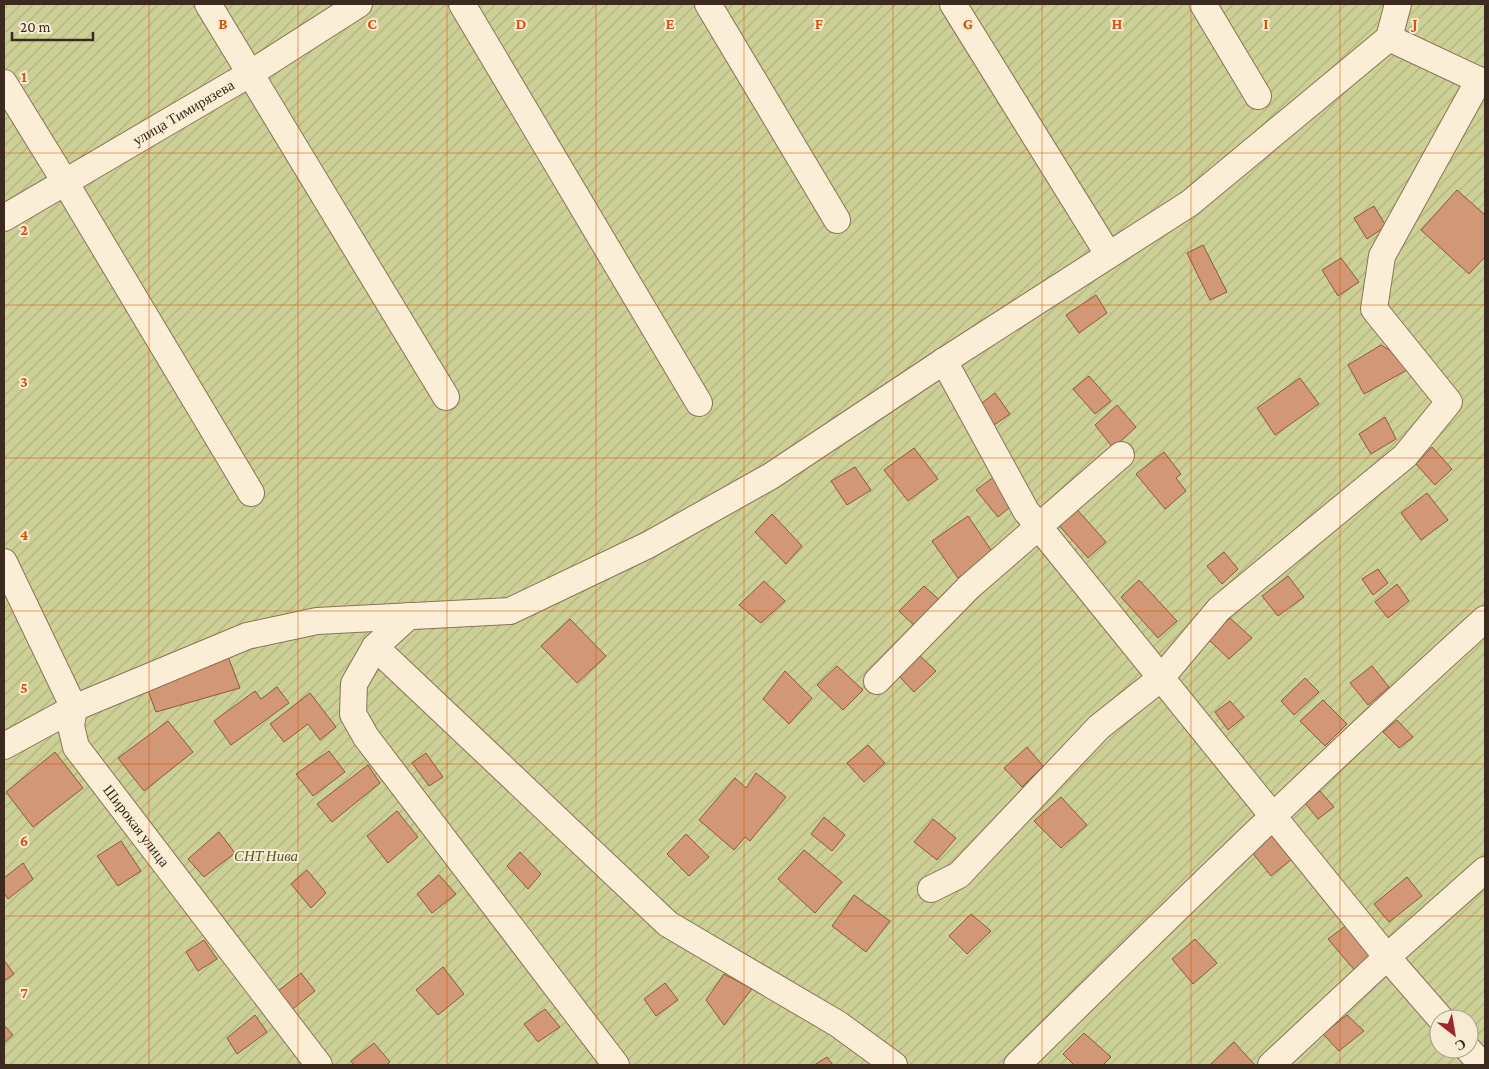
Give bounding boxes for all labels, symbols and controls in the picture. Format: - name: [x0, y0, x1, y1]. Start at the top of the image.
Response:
- scale bar: [12, 10, 94, 42]
- text: B: [218, 15, 228, 32]
- text: C: [367, 15, 377, 32]
- text: D: [515, 15, 527, 32]
- text: E: [665, 15, 675, 32]
- text: F: [815, 15, 824, 32]
- text: G: [963, 15, 973, 32]
- text: H: [1112, 15, 1123, 32]
- text: I: [1263, 15, 1269, 32]
- text: J: [1410, 15, 1418, 32]
- text: 20 m: [20, 19, 51, 35]
- text: 1: [21, 68, 27, 85]
- street label: улица Тимирязева: [130, 77, 237, 149]
- text: 2: [20, 221, 28, 238]
- text: 3: [20, 373, 28, 390]
- text: 4: [20, 526, 29, 543]
- text: 5: [20, 679, 28, 696]
- street label: Широкая улица: [100, 782, 173, 870]
- text: 6: [20, 832, 28, 849]
- park label: СНТ Нива: [234, 848, 298, 864]
- text: 7: [20, 984, 28, 1001]
- north arrow: [1429, 1009, 1479, 1059]
- text: С: [1452, 1036, 1469, 1055]

